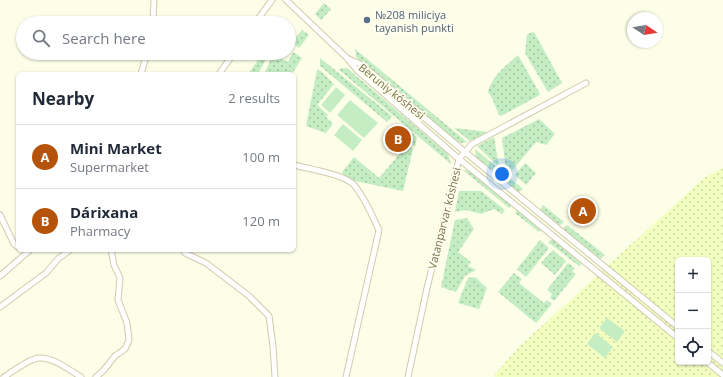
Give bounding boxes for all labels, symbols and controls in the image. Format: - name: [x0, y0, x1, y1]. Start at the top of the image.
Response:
- place label: №208 miliciya tayanish punkti: [375, 7, 454, 35]
- north arrow: [627, 12, 663, 48]
- marker: №208 miliciya tayanish punkti: [362, 15, 372, 25]
- search box: [16, 16, 296, 60]
- icon: search: [30, 27, 52, 49]
- text: Search here: [62, 28, 146, 48]
- street label: Beruniy kóshesi: [356, 60, 428, 122]
- text: Nearby: [32, 87, 94, 110]
- text: 2 results: [228, 89, 280, 107]
- pin: B: [385, 124, 411, 154]
- text: Mini Market: [70, 138, 162, 158]
- text: A: [41, 148, 49, 166]
- text: 100 m: [242, 148, 280, 166]
- text: Supermarket: [70, 158, 149, 176]
- your location: [492, 164, 512, 184]
- street label: Vatanparvar kóshesi: [424, 166, 464, 270]
- pin: A: [570, 196, 596, 226]
- text: Dárixana: [70, 202, 138, 222]
- text: B: [41, 212, 49, 230]
- text: 120 m: [242, 212, 280, 230]
- text: Pharmacy: [70, 222, 130, 240]
- map controls: [675, 257, 711, 365]
- button: +: [675, 257, 711, 293]
- button: −: [675, 293, 711, 329]
- button: locate: [675, 329, 711, 365]

